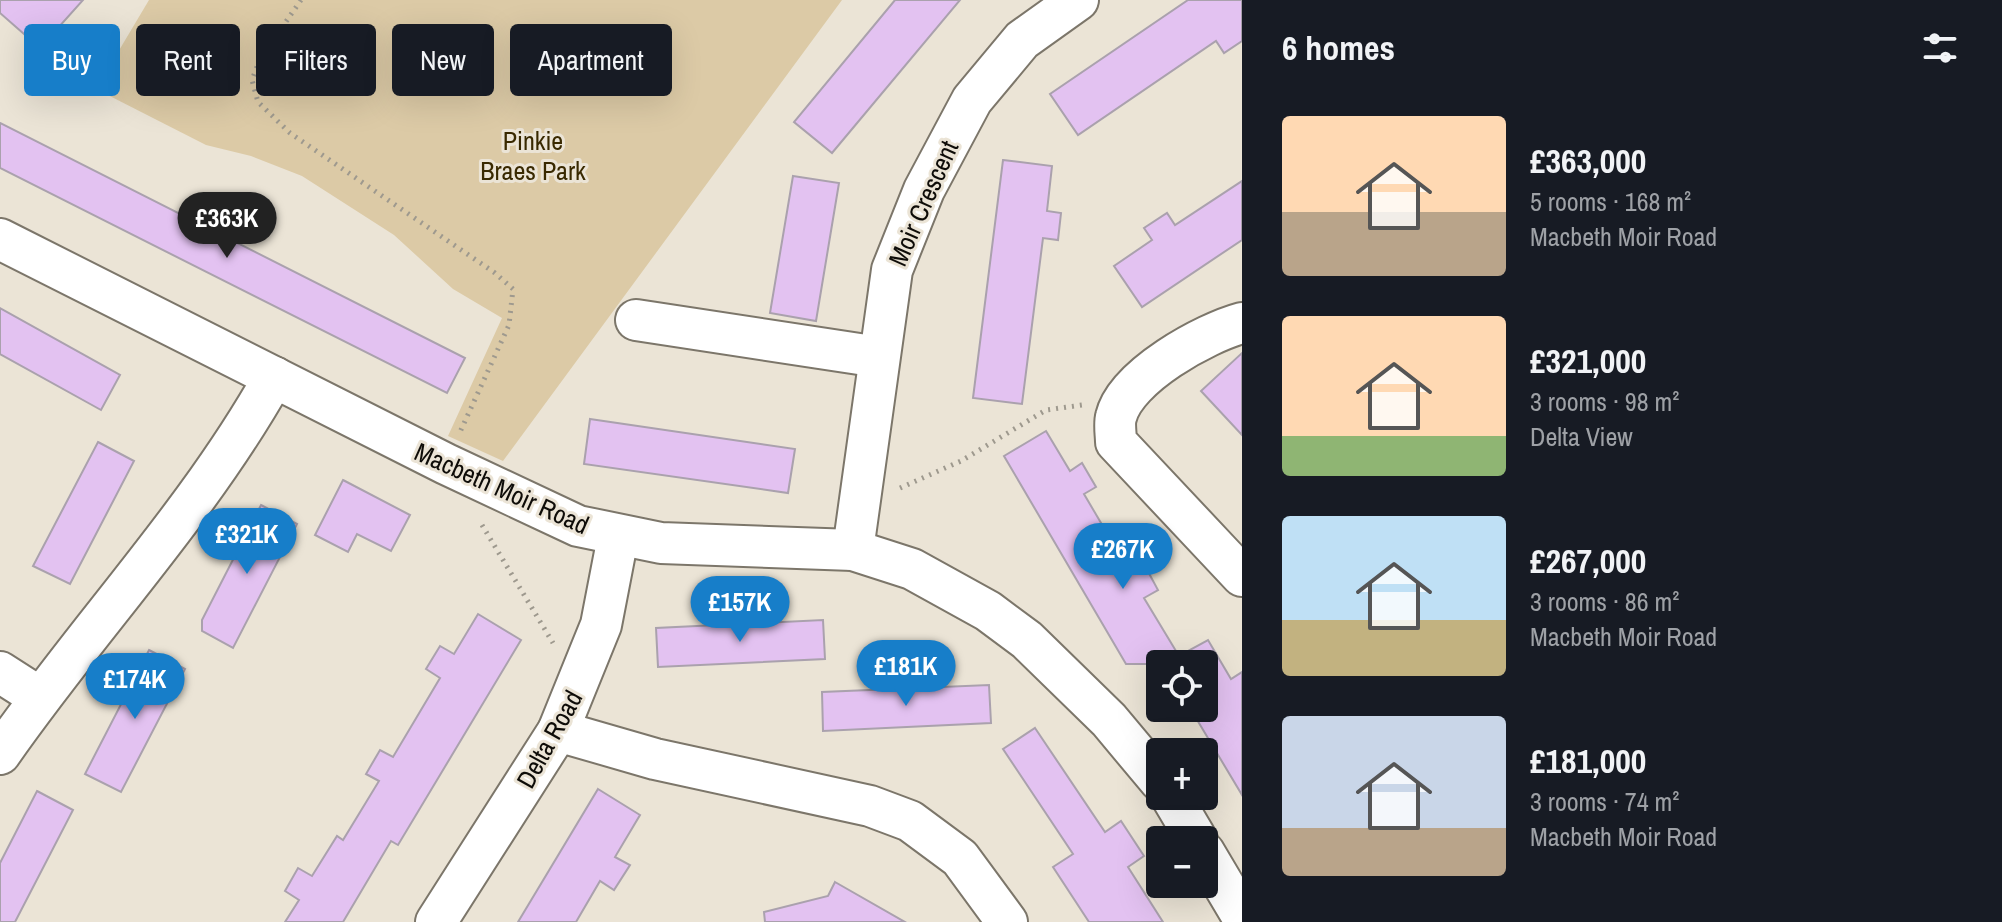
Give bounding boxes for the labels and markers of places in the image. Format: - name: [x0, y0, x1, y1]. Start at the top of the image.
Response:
- pin: £363K: [171, 192, 283, 260]
- pin: £321K: [191, 508, 303, 576]
- pin: £267K: [1067, 523, 1179, 591]
- pin: £157K: [684, 576, 796, 644]
- pin: £181K: [850, 640, 962, 708]
- pin: £174K: [79, 653, 191, 721]

